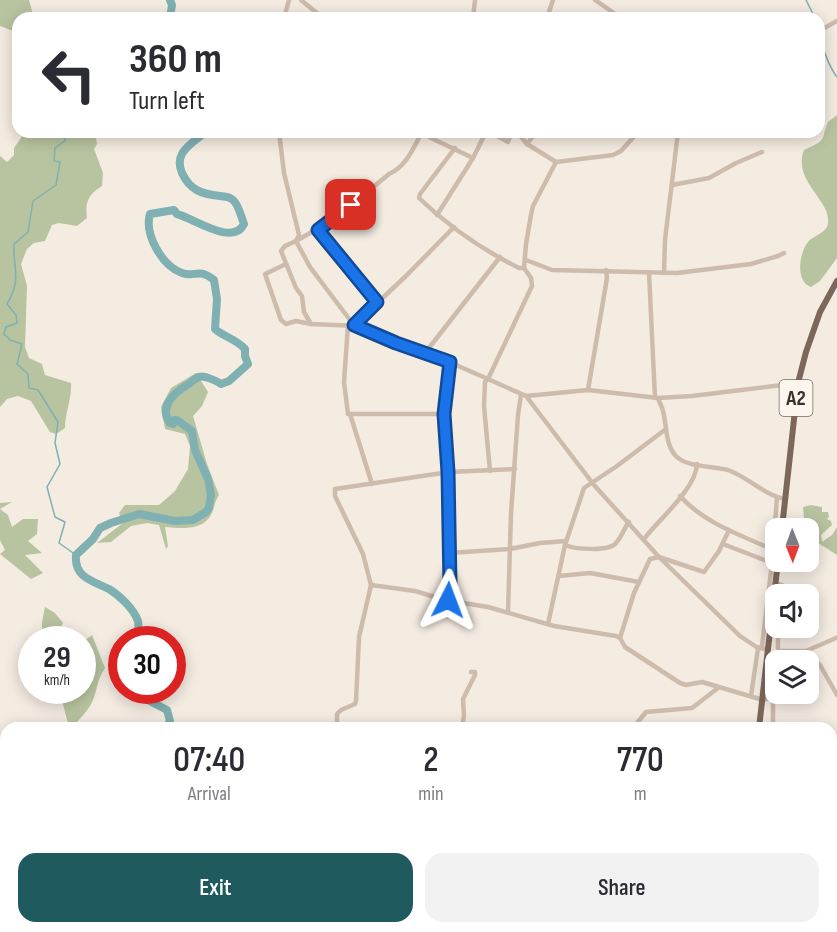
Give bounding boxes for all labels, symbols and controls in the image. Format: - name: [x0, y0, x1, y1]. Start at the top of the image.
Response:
- text: 360 m: [129, 34, 222, 85]
- icon: left: [30, 36, 108, 114]
- text: Turn left: [129, 85, 205, 117]
- pin: [325, 179, 376, 230]
- icon: arrive: [334, 188, 367, 221]
- road number: A2: [780, 380, 812, 416]
- north arrow: [765, 518, 819, 572]
- map controls: [765, 518, 819, 704]
- position arrow: [416, 568, 480, 632]
- button: sound: [765, 584, 819, 638]
- speed limit sign: 30: [108, 626, 186, 704]
- text: 29: [43, 640, 71, 676]
- button: layers: [765, 650, 819, 704]
- text: km/h: [44, 671, 70, 690]
- text: 07:40: [173, 739, 245, 782]
- text: 2: [423, 739, 439, 782]
- text: 770: [617, 739, 664, 782]
- text: Arrival: [188, 782, 231, 806]
- text: min: [418, 782, 443, 806]
- text: m: [634, 782, 647, 806]
- button: Exit: [18, 853, 413, 922]
- button: Share: [425, 853, 819, 922]

